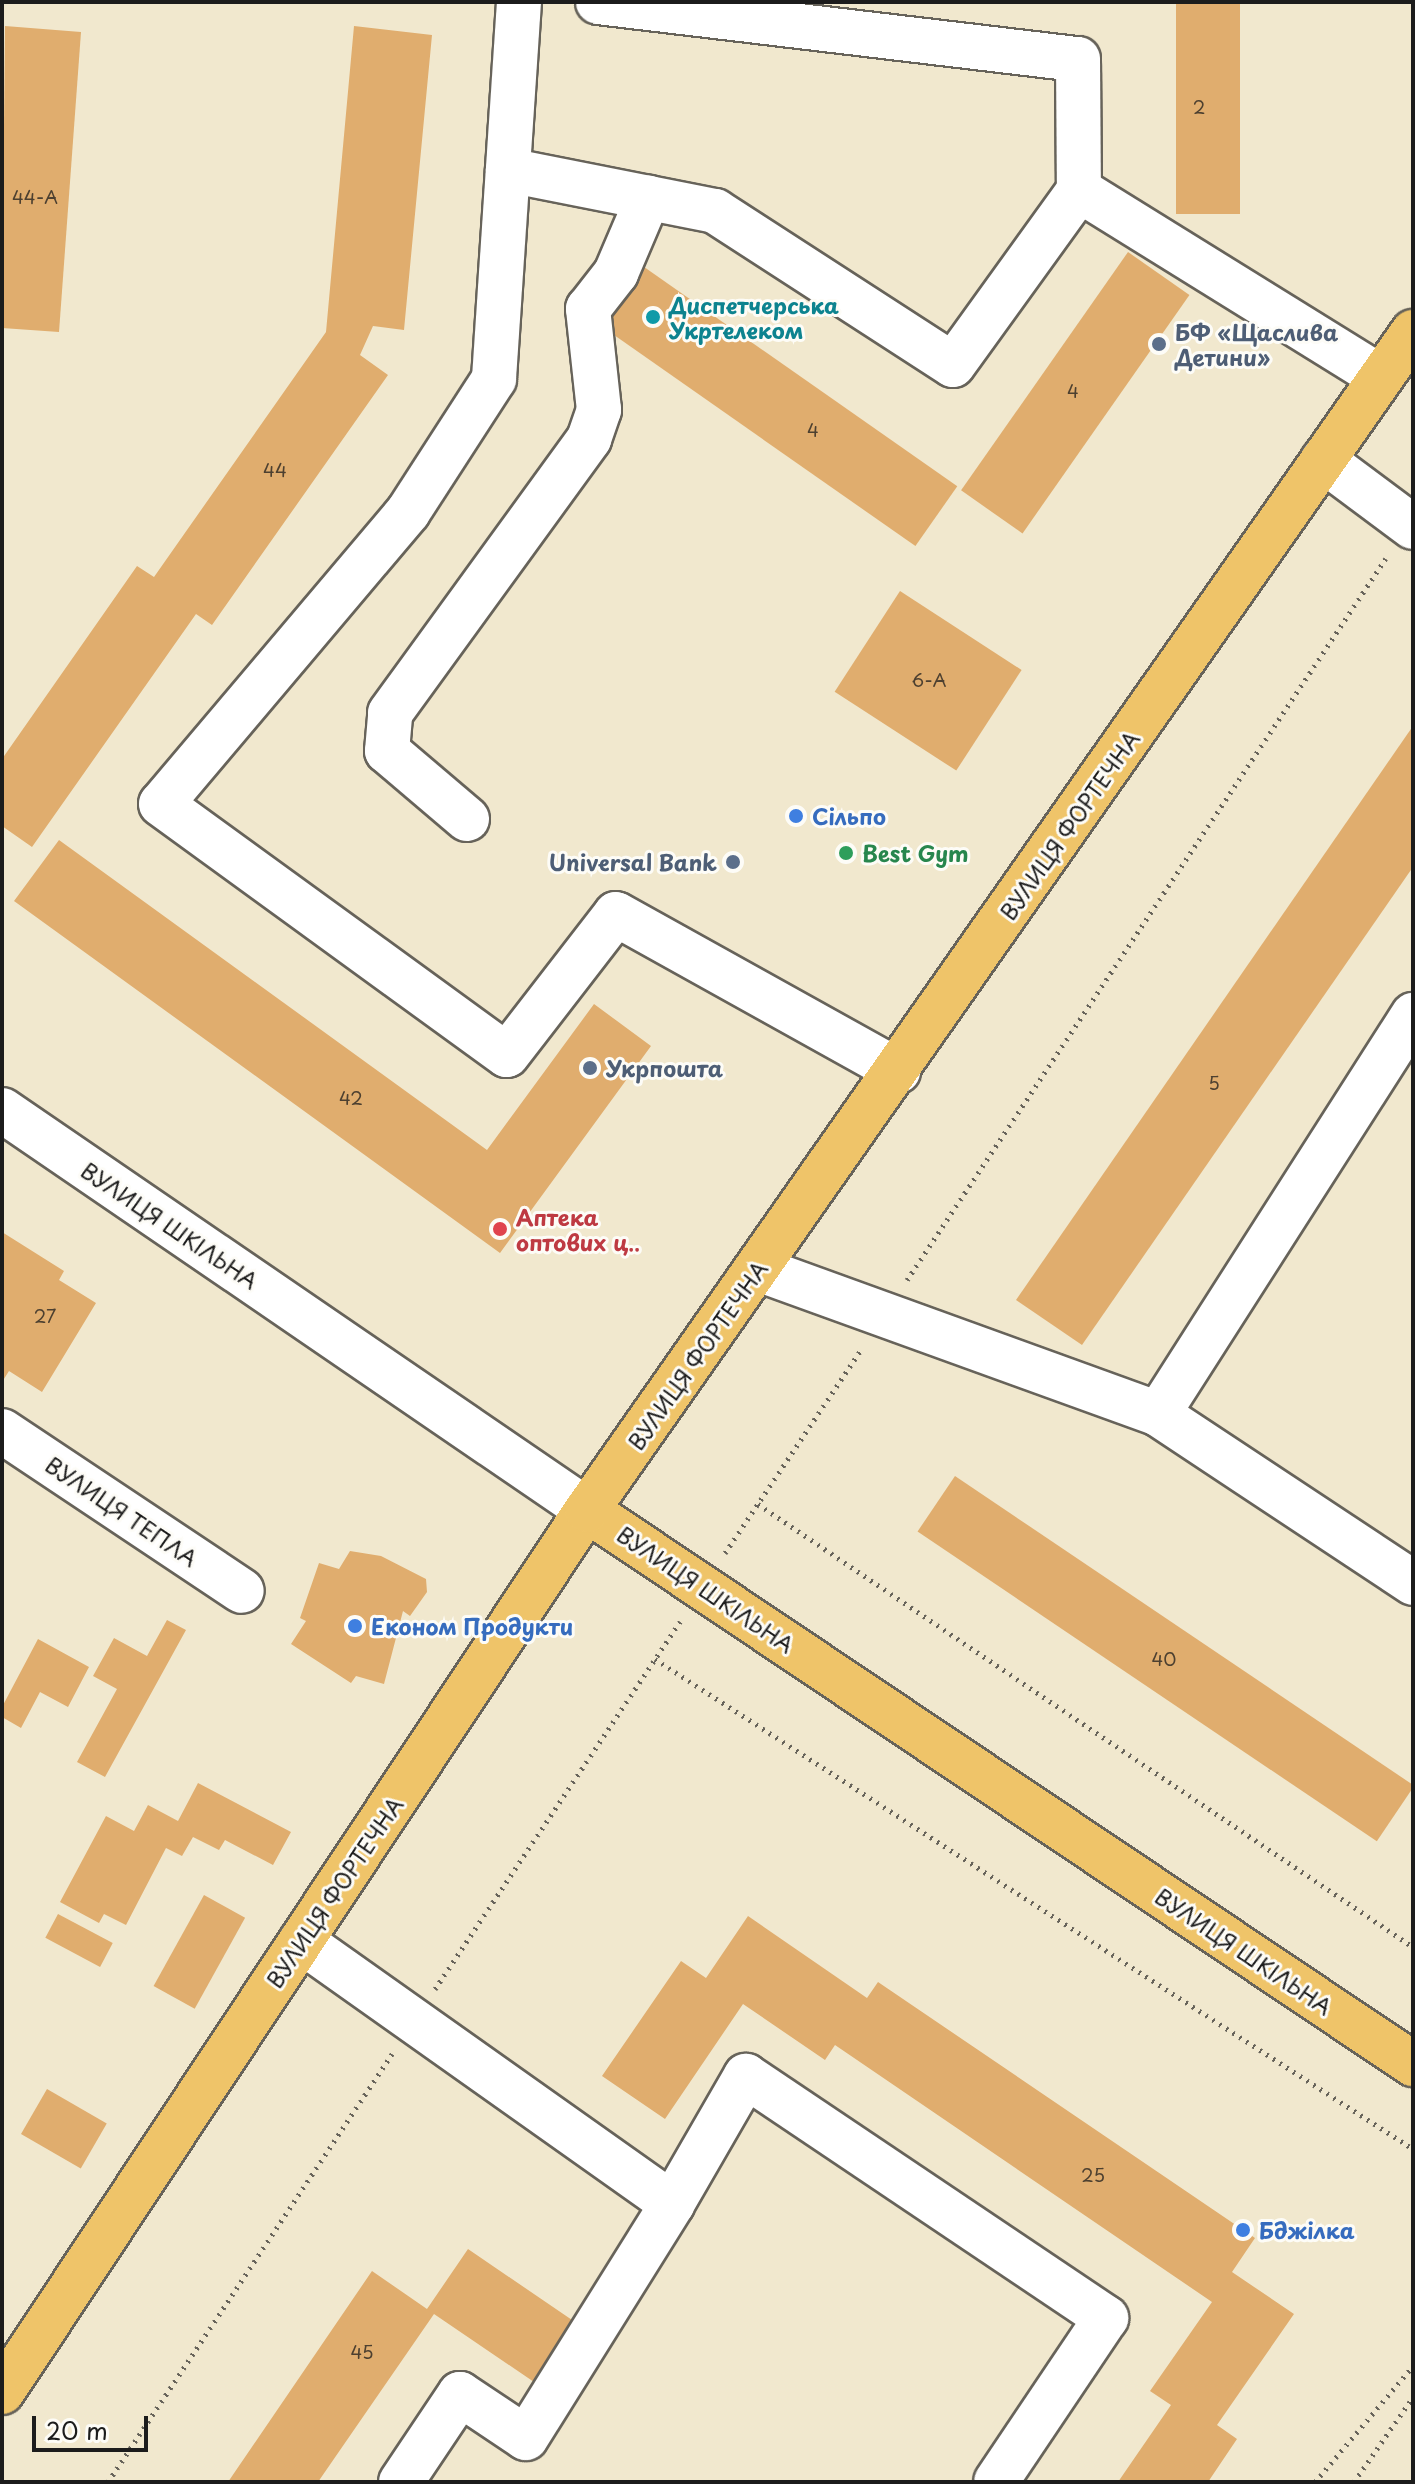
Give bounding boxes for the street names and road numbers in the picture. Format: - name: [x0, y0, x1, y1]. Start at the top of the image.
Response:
- street label: ВУЛИЦЯ ФОРТЕЧНА: [993, 725, 1145, 925]
- street label: ВУЛИЦЯ ШКІЛЬНА: [76, 1156, 264, 1294]
- street label: ВУЛИЦЯ ФОРТЕЧНА: [621, 1255, 773, 1455]
- street label: ВУЛИЦЯ ТЕПЛА: [40, 1450, 204, 1572]
- street label: ВУЛИЦЯ ШКІЛЬНА: [612, 1520, 800, 1658]
- street label: ВУЛИЦЯ ФОРТЕЧНА: [260, 1791, 408, 1993]
- street label: ВУЛИЦЯ ШКІЛЬНА: [1150, 1882, 1338, 2020]

